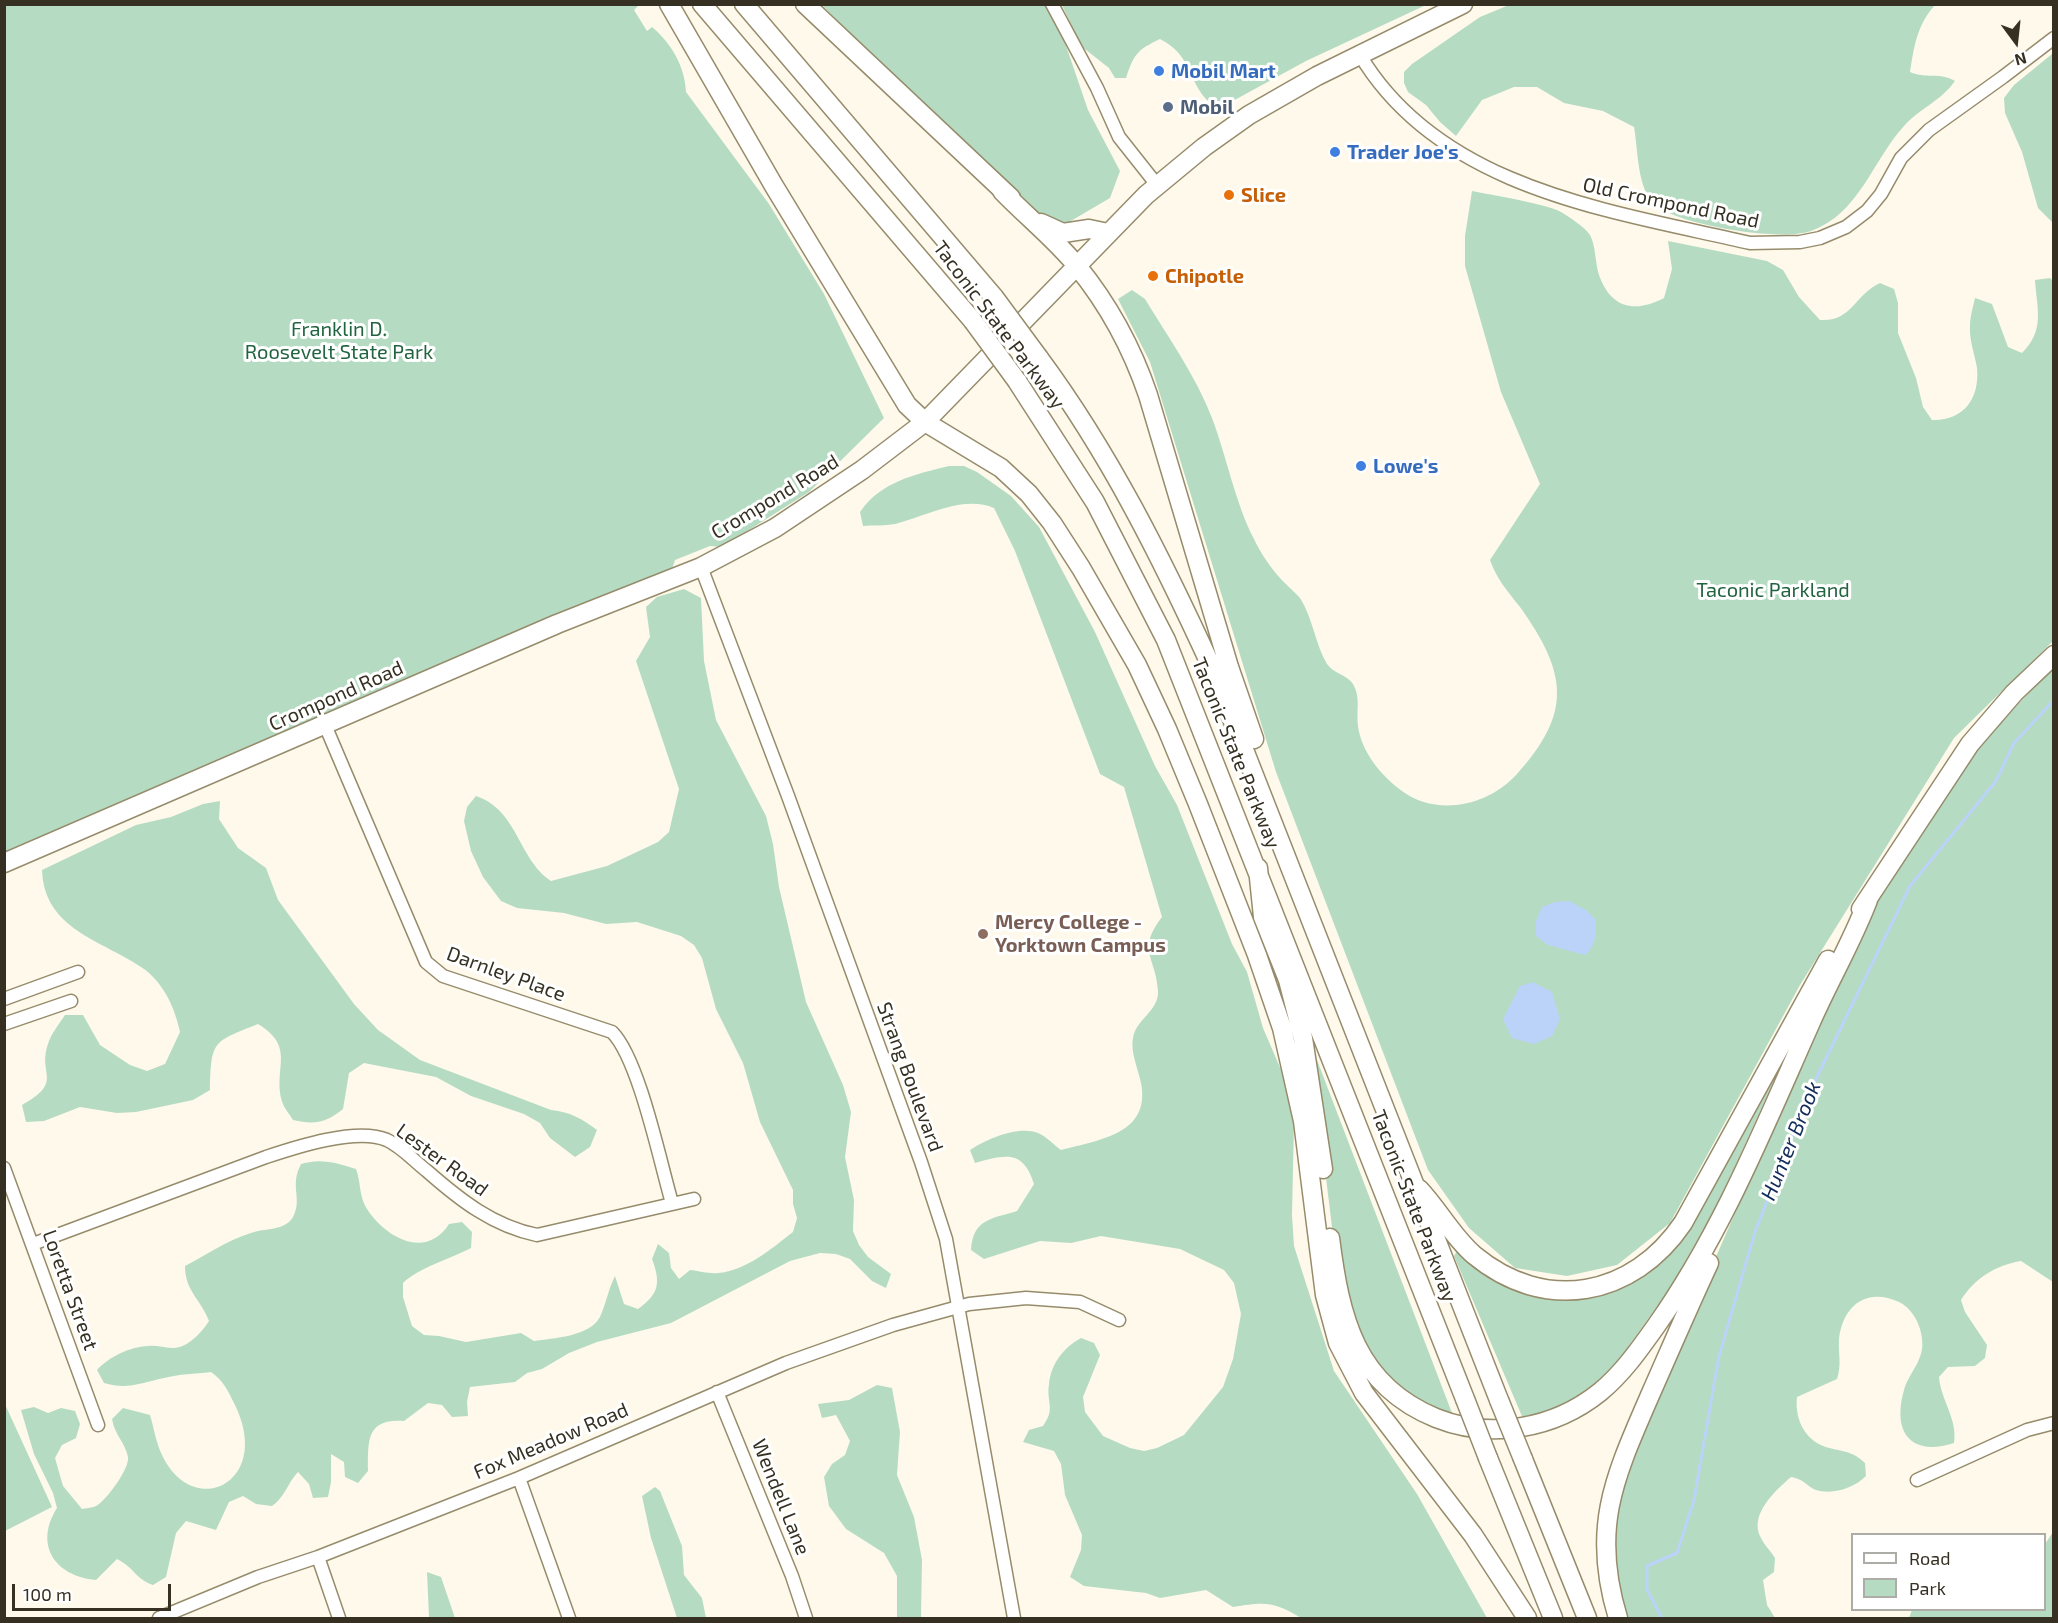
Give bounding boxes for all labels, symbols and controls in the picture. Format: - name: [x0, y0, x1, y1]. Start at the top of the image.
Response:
- north arrow: [1986, 12, 2046, 72]
- text: N: [2013, 49, 2029, 71]
- place label: Mobil Mart: [1171, 59, 1276, 83]
- marker: Mobil Mart: [1152, 64, 1166, 78]
- place label: Mobil: [1180, 95, 1234, 119]
- marker: Mobil: [1161, 100, 1175, 114]
- place label: Trader Joe's: [1347, 140, 1459, 164]
- marker: Trader Joe's: [1328, 145, 1342, 159]
- street label: Old Crompond Road: [1581, 173, 1761, 233]
- place label: Slice: [1241, 183, 1286, 207]
- marker: Slice: [1222, 188, 1236, 202]
- street label: Taconic State Parkway: [928, 236, 1070, 414]
- place label: Chipotle: [1165, 264, 1244, 288]
- marker: Chipotle: [1146, 269, 1160, 283]
- park label: Franklin D. Roosevelt State Park: [245, 317, 433, 364]
- street label: Crompond Road: [707, 449, 843, 545]
- place label: Lowe's: [1373, 454, 1438, 478]
- marker: Lowe's: [1354, 459, 1368, 473]
- park label: Taconic Parkland: [1696, 578, 1850, 602]
- street label: Taconic State Parkway: [1187, 654, 1285, 852]
- street label: Crompond Road: [265, 656, 407, 736]
- place label: Mercy College - Yorktown Campus: [995, 910, 1166, 957]
- marker: Mercy College - Yorktown Campus: [976, 927, 990, 941]
- street label: Darnley Place: [443, 941, 569, 1007]
- street label: Strang Boulevard: [872, 999, 948, 1155]
- water label: Hunter Brook: [1756, 1078, 1826, 1204]
- street label: Taconic State Parkway: [1366, 1107, 1462, 1305]
- street label: Lester Road: [391, 1119, 493, 1201]
- street label: Loretta Street: [37, 1227, 103, 1353]
- street label: Fox Meadow Road: [470, 1398, 632, 1484]
- street label: Wendell Lane: [747, 1435, 815, 1559]
- legend: [1851, 1533, 2046, 1611]
- text: Road: [1909, 1547, 1950, 1569]
- scale bar: [15, 1572, 174, 1610]
- text: Park: [1909, 1577, 1946, 1599]
- text: 100 m: [23, 1583, 72, 1605]

